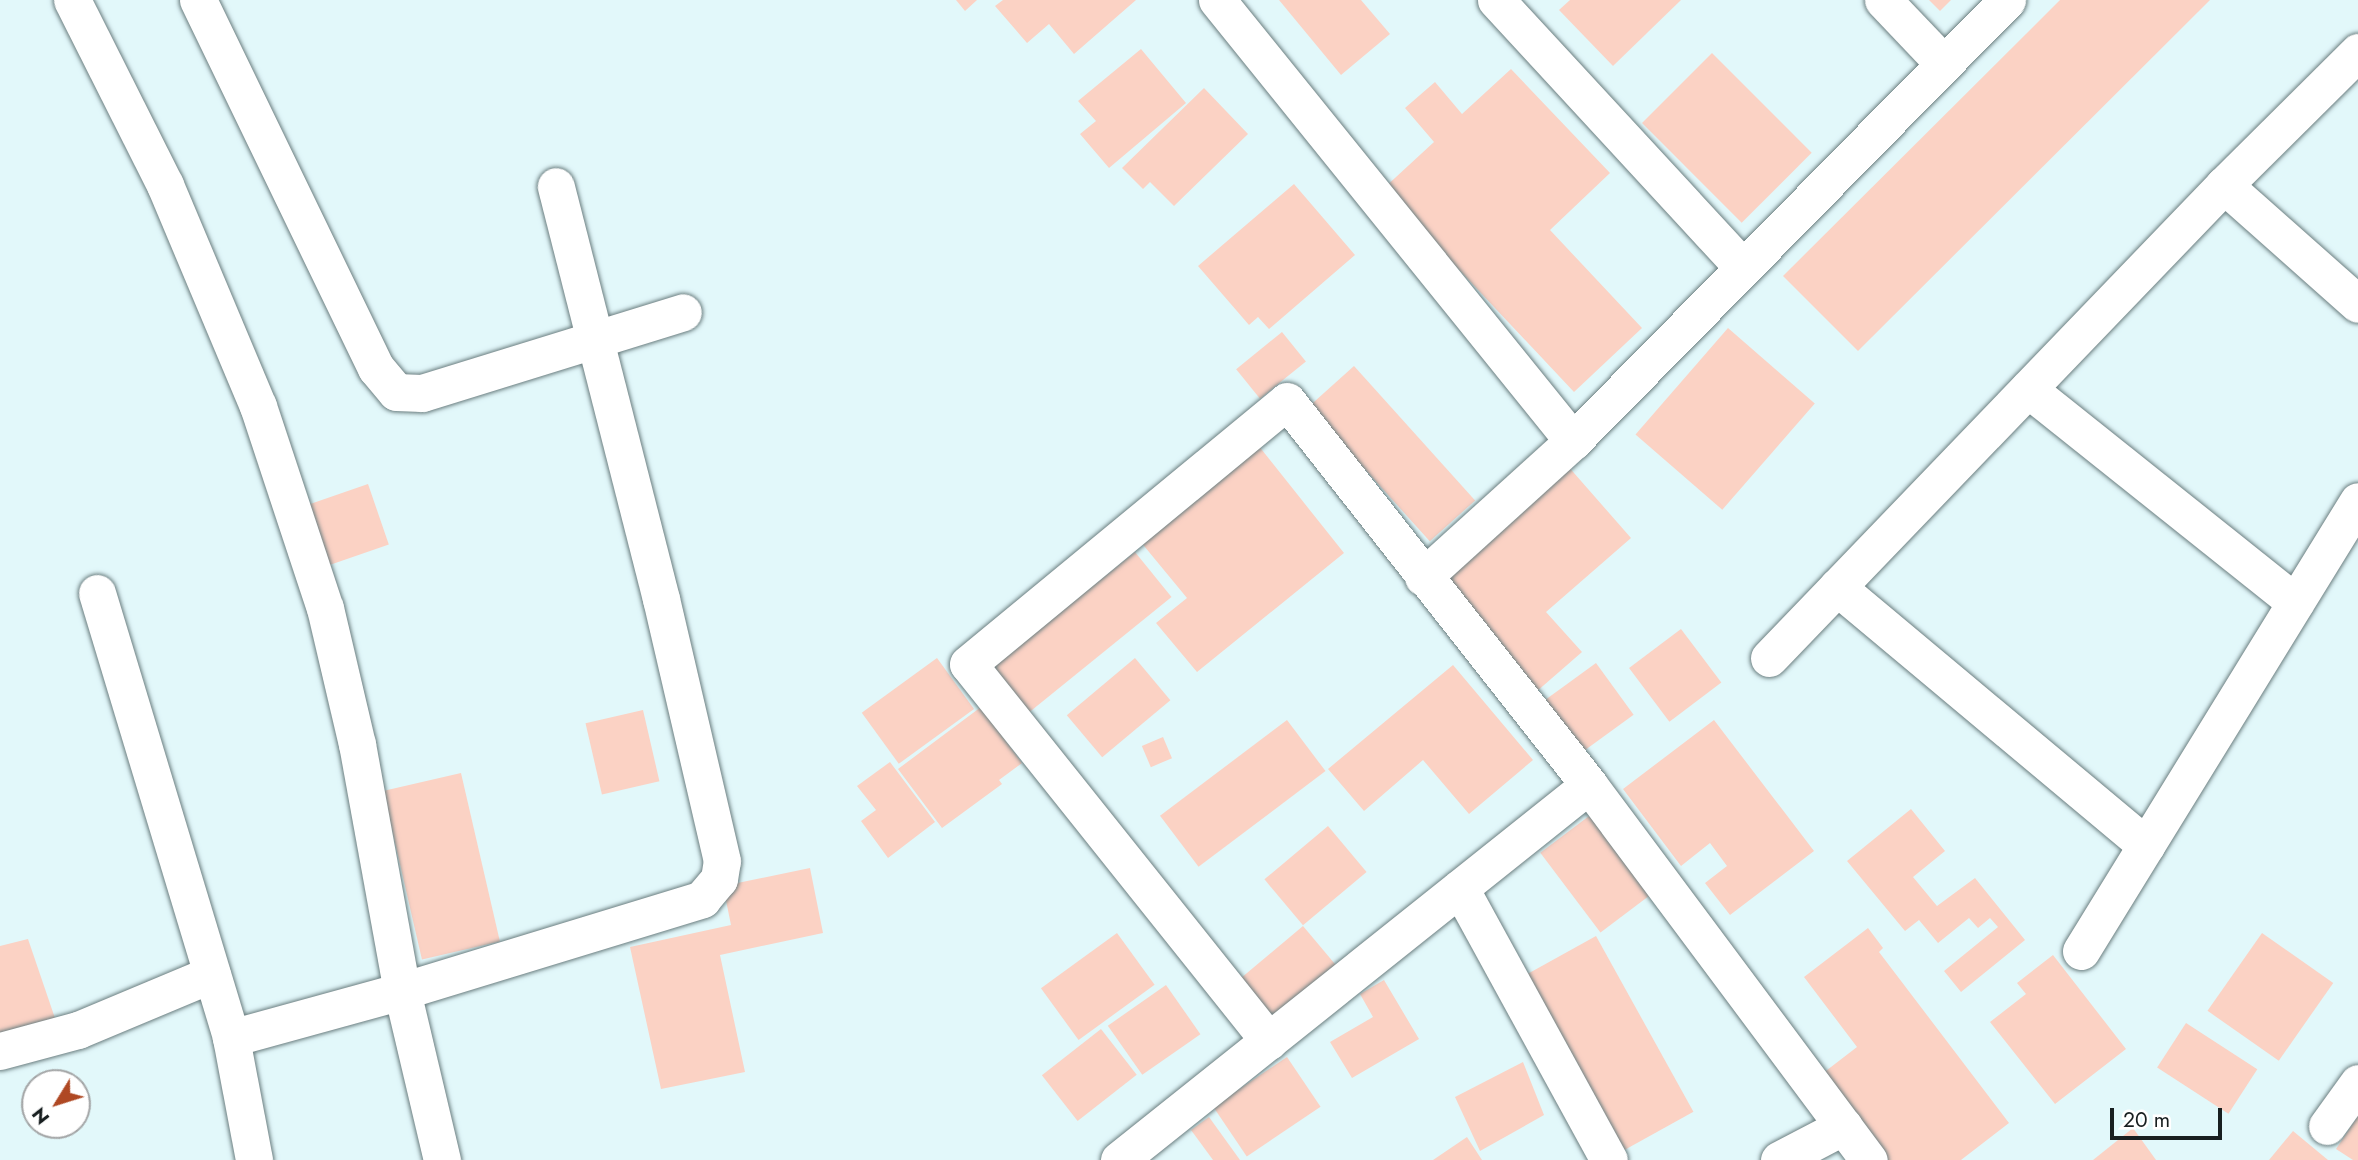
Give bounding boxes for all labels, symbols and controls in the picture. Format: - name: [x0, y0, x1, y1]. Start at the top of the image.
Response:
- north arrow: [21, 1069, 91, 1139]
- scale bar: [2113, 1094, 2225, 1138]
- text: N: [25, 1102, 56, 1130]
- text: 20 m: [2123, 1105, 2170, 1135]

